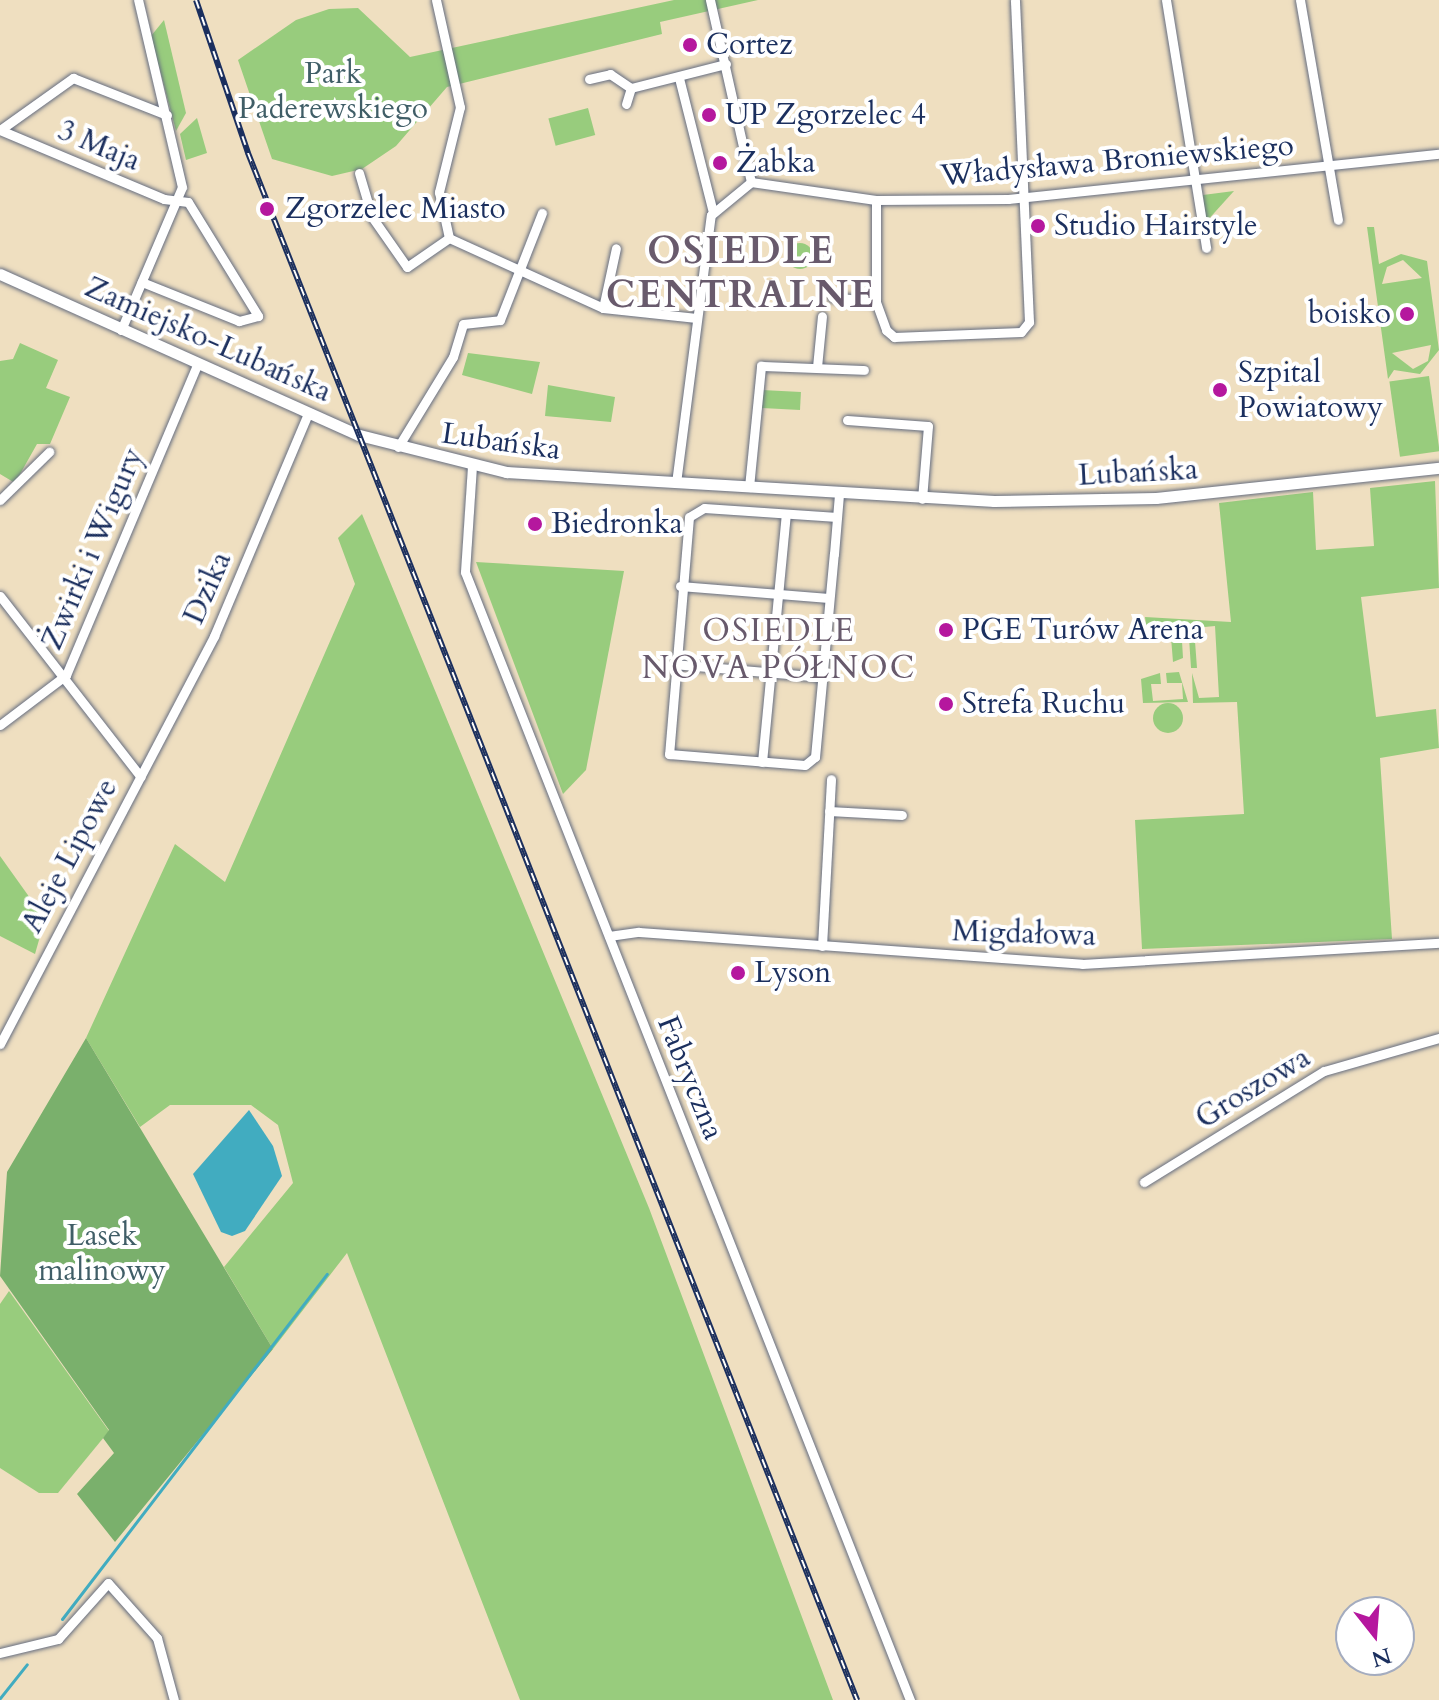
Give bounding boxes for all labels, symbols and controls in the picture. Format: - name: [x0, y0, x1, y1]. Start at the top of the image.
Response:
- place label: Cortez: [706, 27, 793, 63]
- marker: Cortez: [681, 36, 699, 54]
- park label: Park Paderewskiego: [238, 56, 428, 126]
- place label: UP Zgorzelec 4: [725, 97, 926, 133]
- marker: UP Zgorzelec 4: [700, 106, 718, 124]
- street label: 3 Maja: [52, 113, 146, 179]
- street label: Władysława Broniewskiego: [939, 128, 1295, 194]
- place label: Żabka: [736, 145, 815, 181]
- marker: Żabka: [711, 154, 729, 172]
- place label: Zgorzelec Miasto: [285, 191, 506, 227]
- marker: Zgorzelec Miasto: [256, 198, 278, 220]
- place label: Studio Hairstyle: [1054, 208, 1258, 244]
- marker: Studio Hairstyle: [1029, 217, 1047, 235]
- district label: OSIEDLE CENTRALNE: [606, 229, 876, 318]
- street label: Zamiejsko-Lubańska: [79, 270, 337, 410]
- place label: boisko: [1308, 296, 1391, 332]
- marker: boisko: [1398, 305, 1416, 323]
- place label: Szpital Powiatowy: [1238, 355, 1383, 426]
- marker: Szpital Powiatowy: [1209, 379, 1231, 401]
- street label: Lubańska: [439, 416, 563, 468]
- street label: Żwirki i Wigury: [34, 443, 152, 655]
- street label: Lubańska: [1077, 452, 1199, 494]
- place label: Biedronka: [551, 506, 683, 542]
- marker: Biedronka: [526, 515, 544, 533]
- street label: Dzika: [176, 546, 240, 630]
- place label: PGE Turów Arena: [962, 612, 1204, 648]
- district label: OSIEDLE NOVA PÓŁNOC: [642, 613, 916, 688]
- marker: PGE Turów Arena: [937, 621, 955, 639]
- place label: Strefa Ruchu: [962, 686, 1125, 722]
- marker: Strefa Ruchu: [937, 695, 955, 713]
- street label: Aleje Lipowe: [14, 773, 126, 939]
- street label: Migdałowa: [951, 913, 1097, 955]
- place label: Lyson: [754, 955, 831, 991]
- marker: Lyson: [729, 964, 747, 982]
- street label: Fabryczna: [649, 1011, 731, 1145]
- street label: Groszowa: [1189, 1040, 1317, 1136]
- park label: Lasek malinowy: [38, 1218, 166, 1288]
- north arrow: [1335, 1596, 1415, 1676]
- text: N: [1368, 1640, 1395, 1674]

